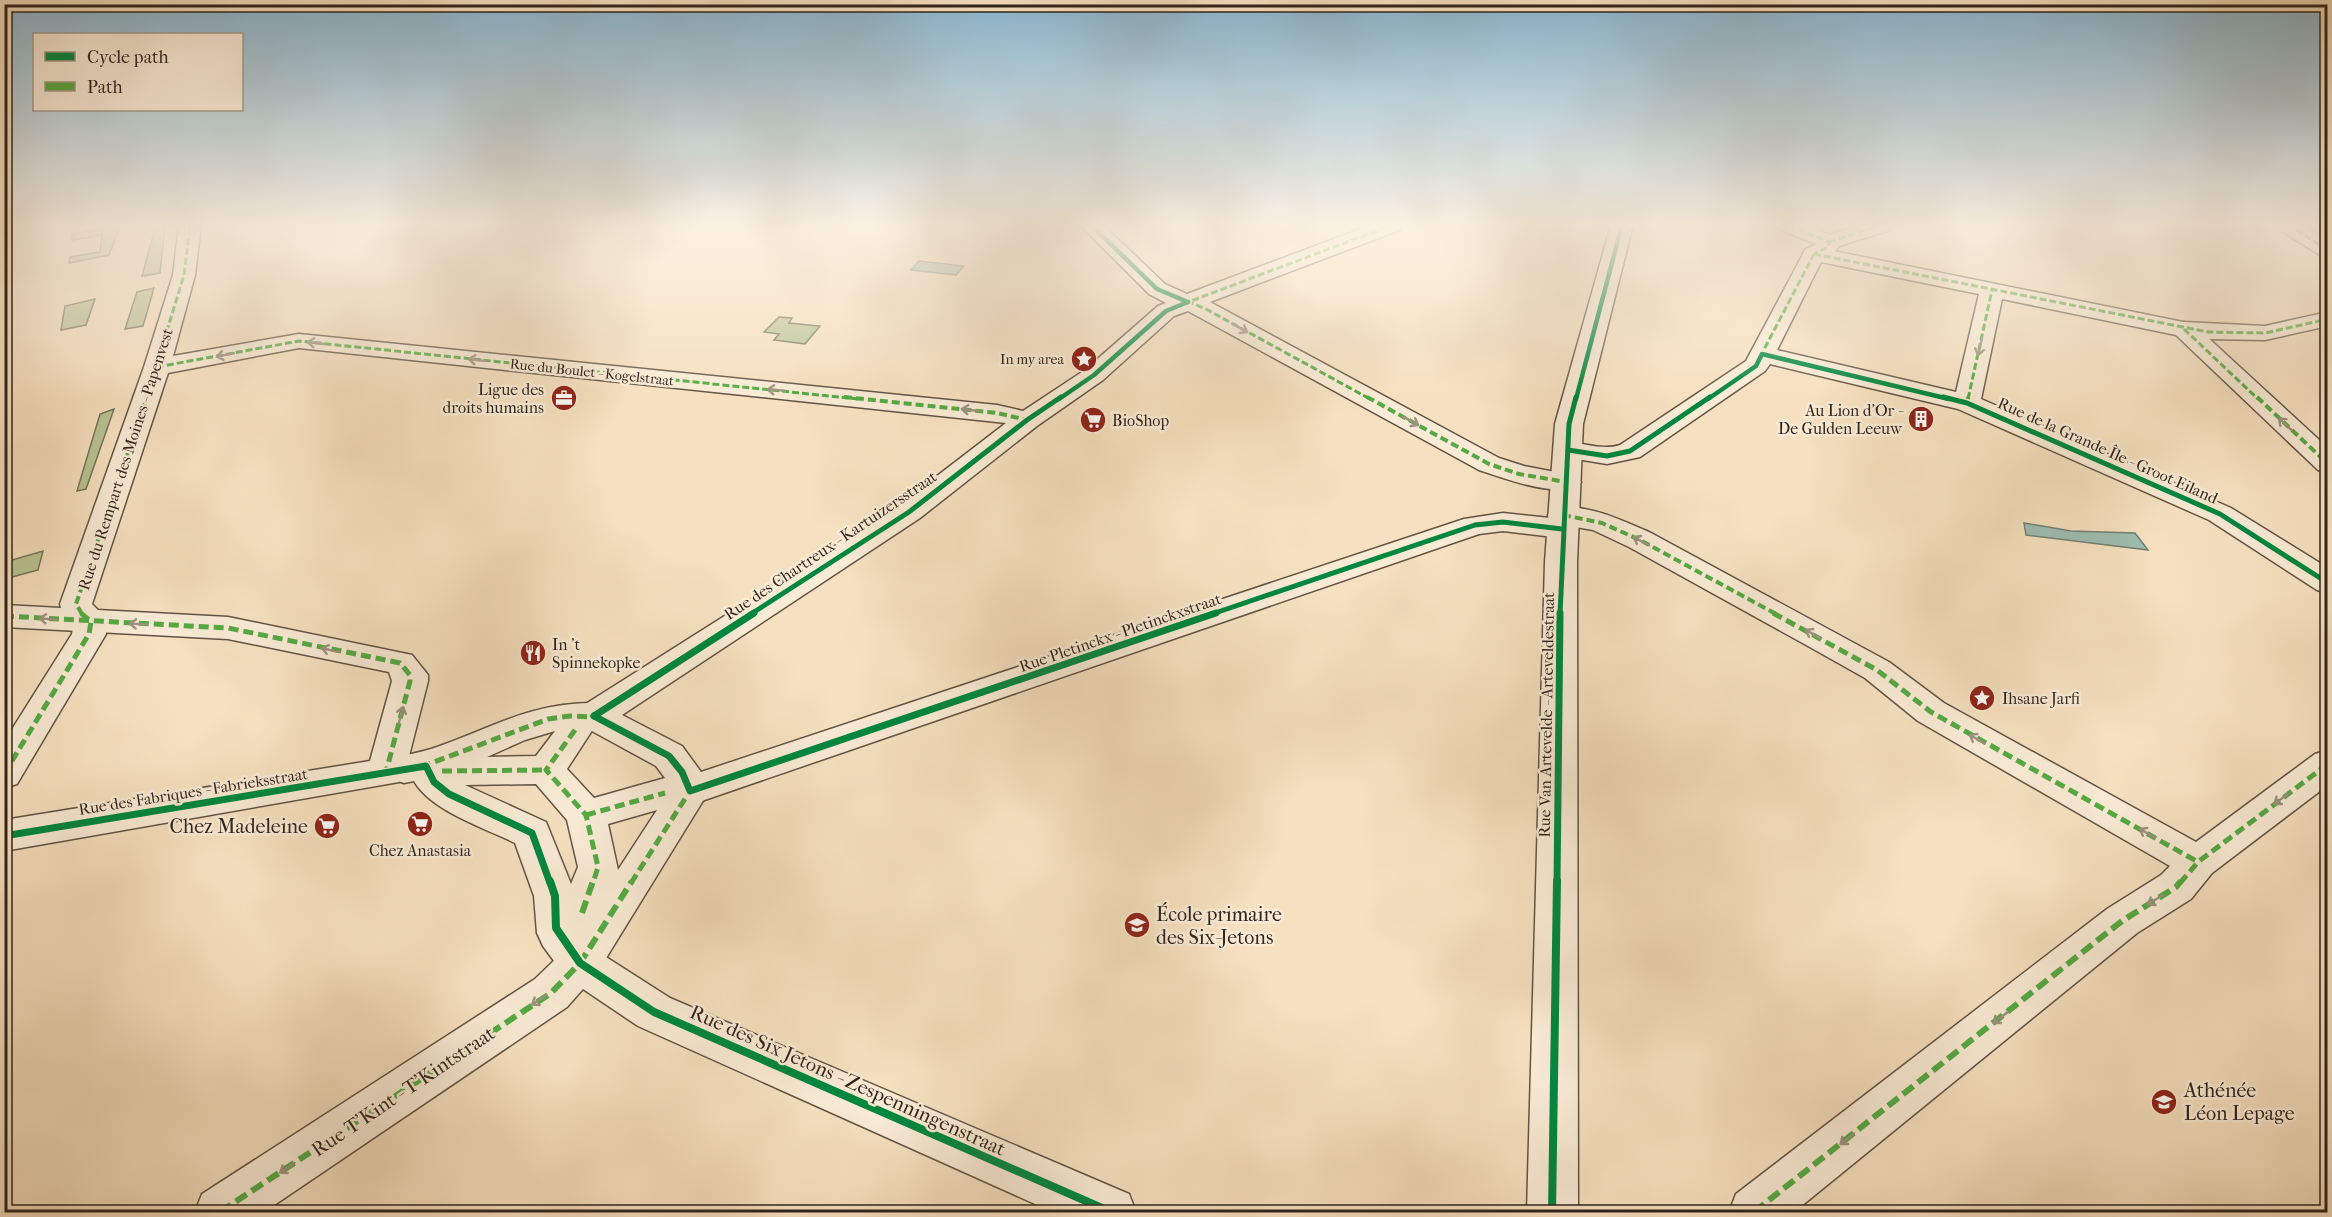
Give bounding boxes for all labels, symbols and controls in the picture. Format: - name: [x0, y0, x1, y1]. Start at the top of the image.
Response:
- legend: [33, 33, 243, 111]
- text: Cycle path: [87, 47, 168, 68]
- text: Path: [87, 77, 123, 98]
- one-way arrow: [1231, 322, 1248, 334]
- street label: Rue du Rempart des Moines - Papenvest: [74, 325, 177, 593]
- one-way arrow: [306, 337, 326, 348]
- one-way arrow: [1973, 337, 1985, 356]
- place icon: In my area: [1069, 344, 1099, 374]
- one-way arrow: [216, 350, 235, 361]
- place label: In my area: [1000, 351, 1065, 368]
- one-way arrow: [468, 354, 487, 365]
- street label: Rue du Boulet - Kogelstraat: [509, 355, 675, 390]
- place label: Ligue des droits humains: [442, 380, 544, 417]
- office icon: Ligue des droits humains: [549, 383, 579, 413]
- one-way arrow: [766, 384, 786, 395]
- street label: Rue de la Grande Île - Groot Eiland: [1995, 392, 2221, 508]
- place label: Au Lion d'Or - De Gulden Leeuw: [1778, 401, 1904, 438]
- one-way arrow: [960, 404, 980, 415]
- building icon: Au Lion d'Or - De Gulden Leeuw: [1906, 404, 1936, 434]
- supermarket icon: BioShop: [1078, 405, 1108, 435]
- place label: BioShop: [1112, 411, 1169, 430]
- one-way arrow: [1402, 415, 1419, 427]
- one-way arrow: [2277, 416, 2292, 431]
- street label: Rue des Chartreux - Kartuizersstraat: [720, 467, 941, 624]
- one-way arrow: [1633, 535, 1651, 546]
- street label: Rue Pletinckx - Pletinckxstraat: [1017, 589, 1224, 676]
- street label: Rue Van Artevelde - Arteveldestraat: [1535, 592, 1558, 838]
- one-way arrow: [38, 613, 58, 624]
- one-way arrow: [128, 619, 148, 630]
- one-way arrow: [1805, 628, 1822, 640]
- place label: In 't Spinnekopke: [552, 635, 641, 672]
- restaurant icon: In 't Spinnekopke: [518, 638, 548, 668]
- one-way arrow: [321, 643, 340, 655]
- place icon: Ihsane Jarfi: [1967, 683, 1997, 713]
- place label: Ihsane Jarfi: [2002, 689, 2080, 708]
- one-way arrow: [396, 706, 407, 725]
- one-way arrow: [1969, 732, 1986, 744]
- street label: Rue des Fabriques - Fabrieksstraat: [77, 764, 309, 819]
- one-way arrow: [2273, 792, 2289, 805]
- supermarket icon: Chez Anastasia: [405, 809, 435, 839]
- supermarket icon: Chez Madeleine: [312, 811, 342, 841]
- place label: Chez Madeleine: [170, 815, 308, 838]
- one-way arrow: [2139, 827, 2157, 838]
- place label: Chez Anastasia: [369, 841, 472, 860]
- one-way arrow: [2147, 894, 2164, 906]
- place label: École primaire des Six-Jetons: [1156, 902, 1282, 949]
- school or university icon: École primaire des Six-Jetons: [1122, 910, 1152, 940]
- one-way arrow: [532, 994, 548, 1006]
- street label: Rue des Six Jetons - Zespenningenstraat: [686, 1000, 1009, 1161]
- one-way arrow: [1992, 1011, 2008, 1024]
- street label: Rue T'Kint - T'Kintstraat: [307, 1021, 499, 1161]
- place label: Athénée Léon Lepage: [2183, 1079, 2295, 1125]
- school or university icon: Athénée Léon Lepage: [2149, 1087, 2179, 1117]
- one-way arrow: [1839, 1132, 1855, 1145]
- one-way arrow: [280, 1162, 296, 1174]

